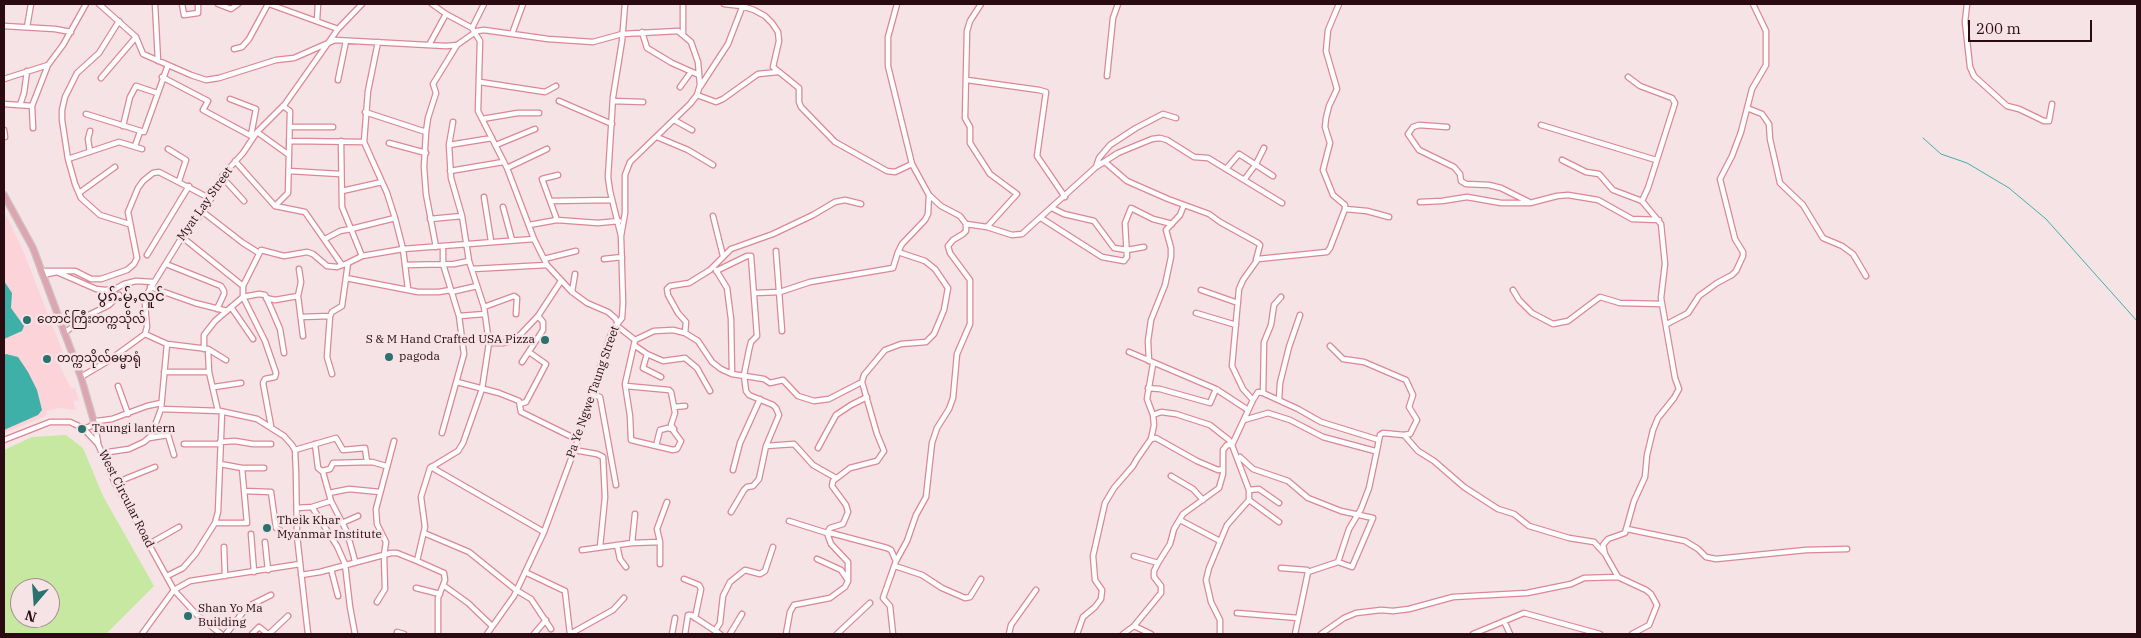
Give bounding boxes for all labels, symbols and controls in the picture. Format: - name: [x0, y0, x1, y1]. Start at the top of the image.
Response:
- scale bar: [1971, 10, 2095, 42]
- text: 200 m: [1976, 19, 2021, 38]
- street label: Myat Lay Street: [174, 164, 236, 244]
- district label: ပွၵ်ႉမႂ်ႇလူင်: [97, 288, 165, 306]
- place label: တောင်ကြီးတက္ကသိုလ်: [37, 313, 146, 327]
- marker: တောင်ကြီးတက္ကသိုလ်: [21, 314, 33, 326]
- street label: Pa Ye Ngwe Taung Street: [564, 324, 622, 460]
- place label: S & M Hand Crafted USA Pizza: [366, 333, 535, 347]
- marker: S & M Hand Crafted USA Pizza: [539, 334, 551, 346]
- place label: pagoda: [399, 350, 440, 364]
- marker: pagoda: [383, 351, 395, 363]
- place label: တက္ကသိုလ်ဓမ္မာရုံ: [57, 352, 141, 366]
- marker: တက္ကသိုလ်ဓမ္မာရုံ: [41, 353, 53, 365]
- place label: Taungi lantern: [92, 422, 175, 436]
- marker: Taungi lantern: [76, 423, 88, 435]
- street label: West Circular Road: [95, 448, 157, 550]
- place label: Theik Khar Myanmar Institute: [277, 514, 382, 542]
- marker: Theik Khar Myanmar Institute: [261, 522, 273, 534]
- north arrow: [10, 578, 60, 628]
- place label: Shan Yo Ma Building: [198, 602, 263, 630]
- text: N: [23, 606, 39, 627]
- marker: Shan Yo Ma Building: [182, 610, 194, 622]

